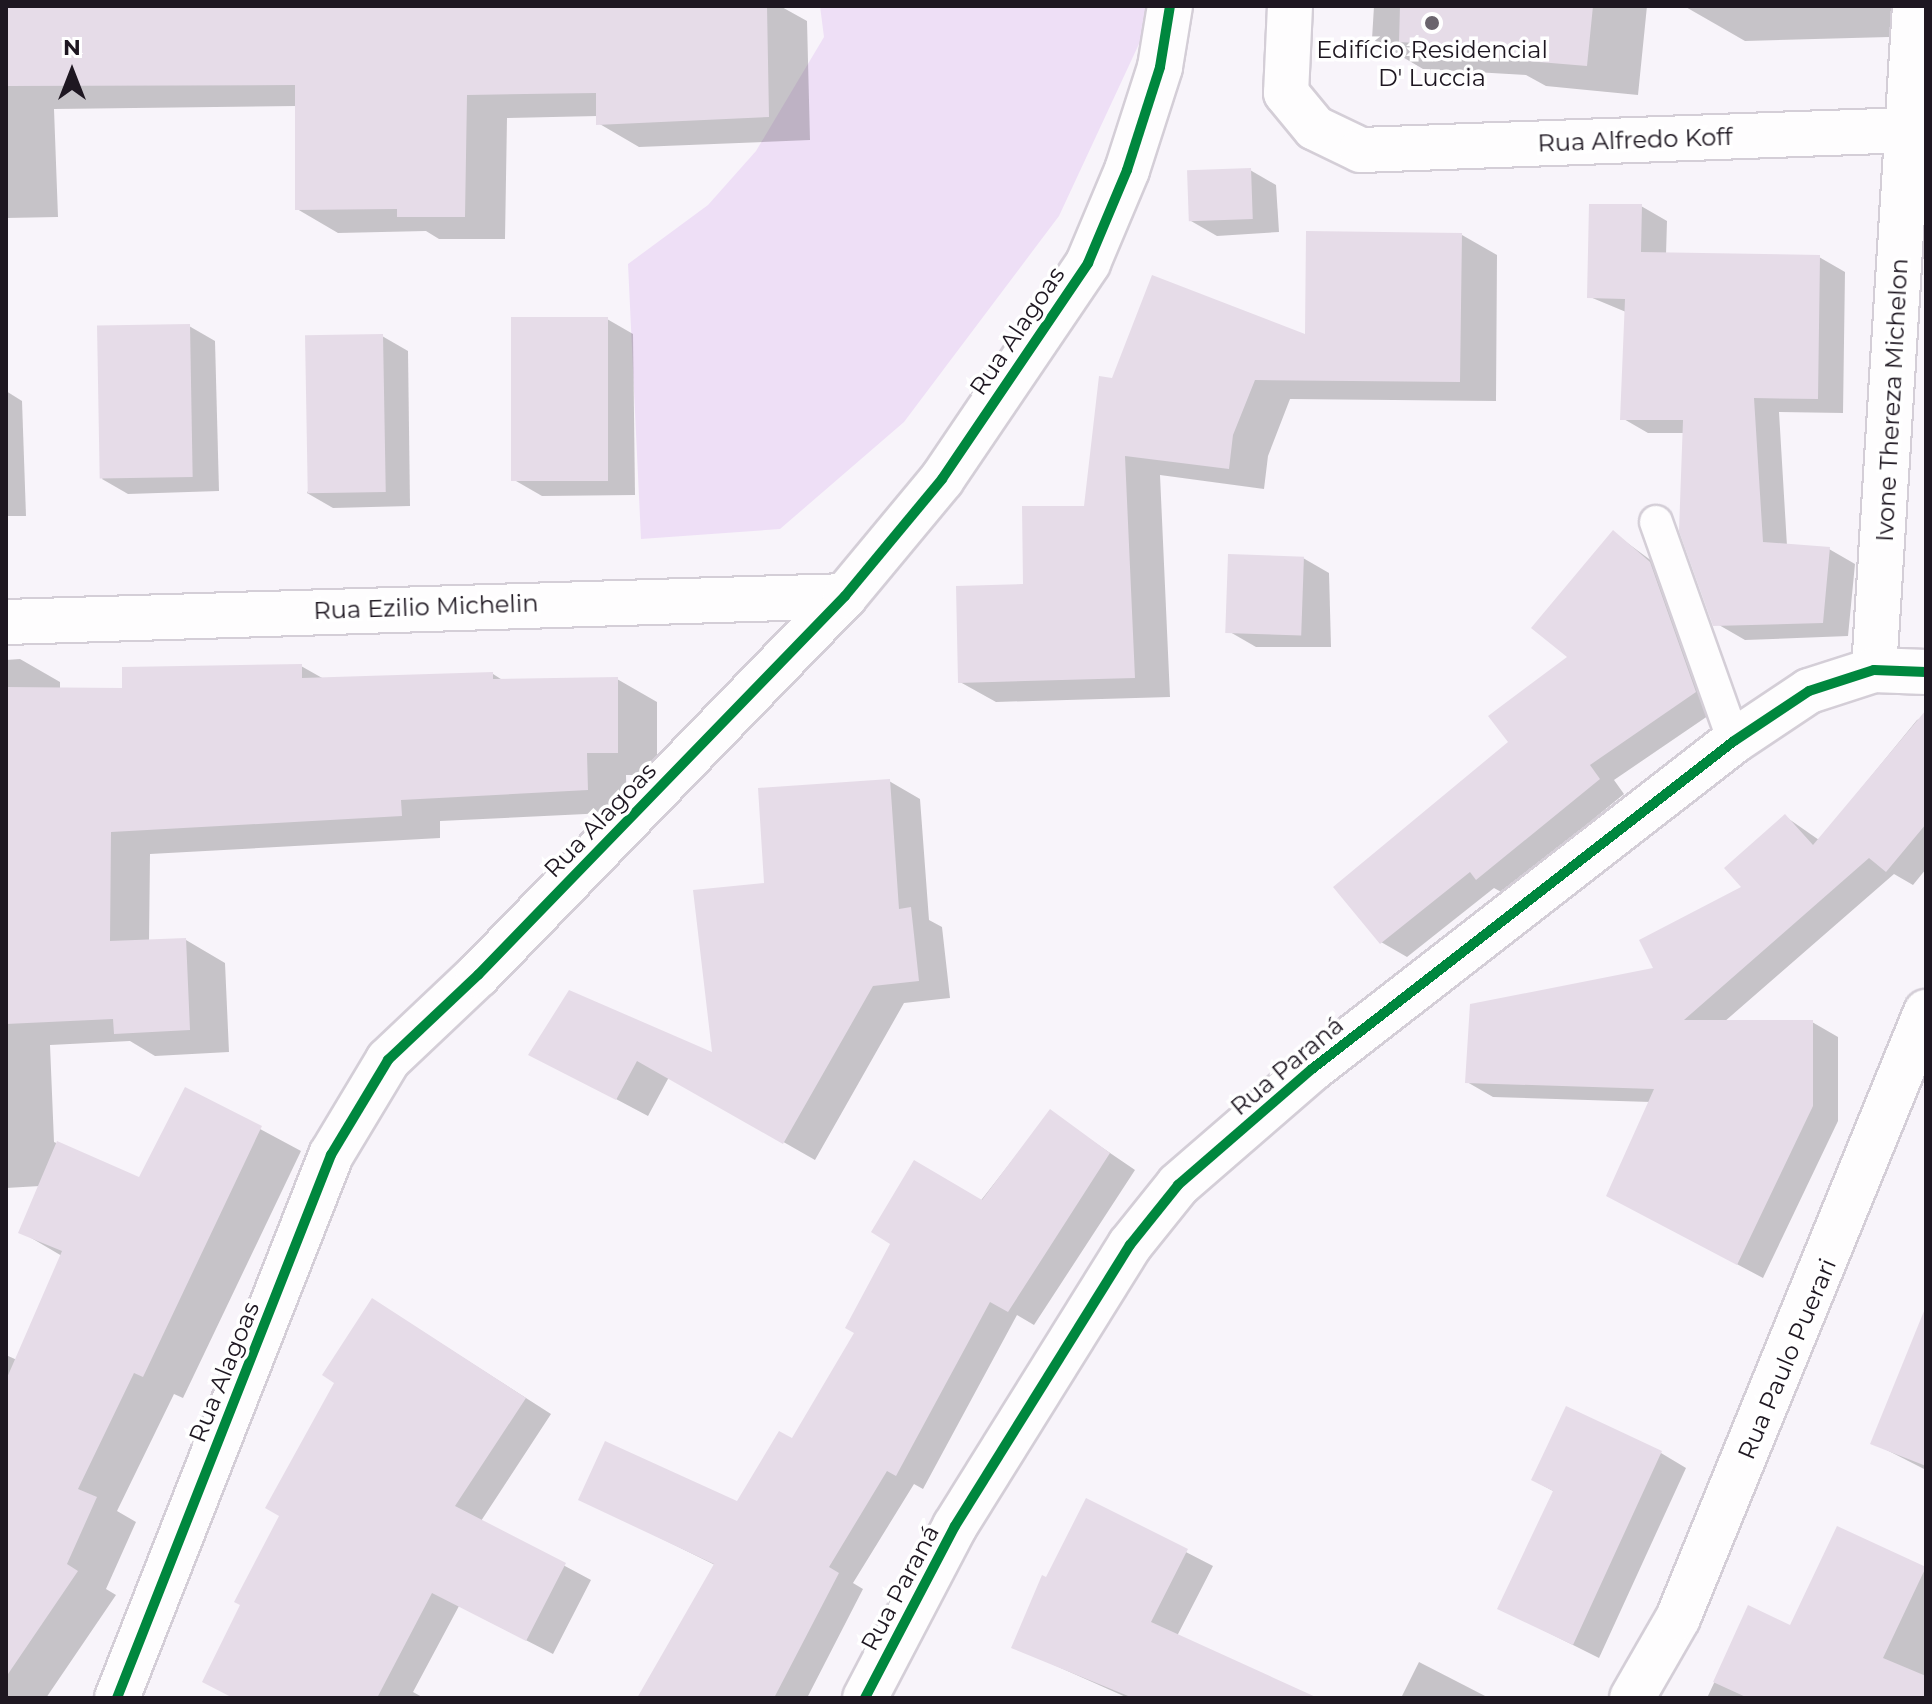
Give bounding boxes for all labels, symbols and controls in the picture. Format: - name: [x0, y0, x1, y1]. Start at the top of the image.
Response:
- marker: Edifício Residencial D' Luccia: [1423, 14, 1441, 32]
- north arrow: [32, 32, 112, 112]
- text: N: [63, 34, 81, 61]
- place label: Edifício Residencial D' Luccia: [1316, 36, 1548, 92]
- street label: Rua Alfredo Koff: [1537, 122, 1733, 158]
- street label: Ivone Thereza Michelon: [1870, 257, 1914, 543]
- street label: Rua Alagoas: [963, 261, 1071, 401]
- street label: Rua Ezilio Michelin: [313, 589, 539, 625]
- street label: Rua Alagoas: [538, 756, 662, 884]
- street label: Rua Paraná: [1225, 1011, 1349, 1121]
- street label: Rua Paulo Puerari: [1732, 1254, 1842, 1464]
- street label: Rua Alagoas: [183, 1298, 265, 1446]
- street label: Rua Paraná: [855, 1520, 945, 1656]

